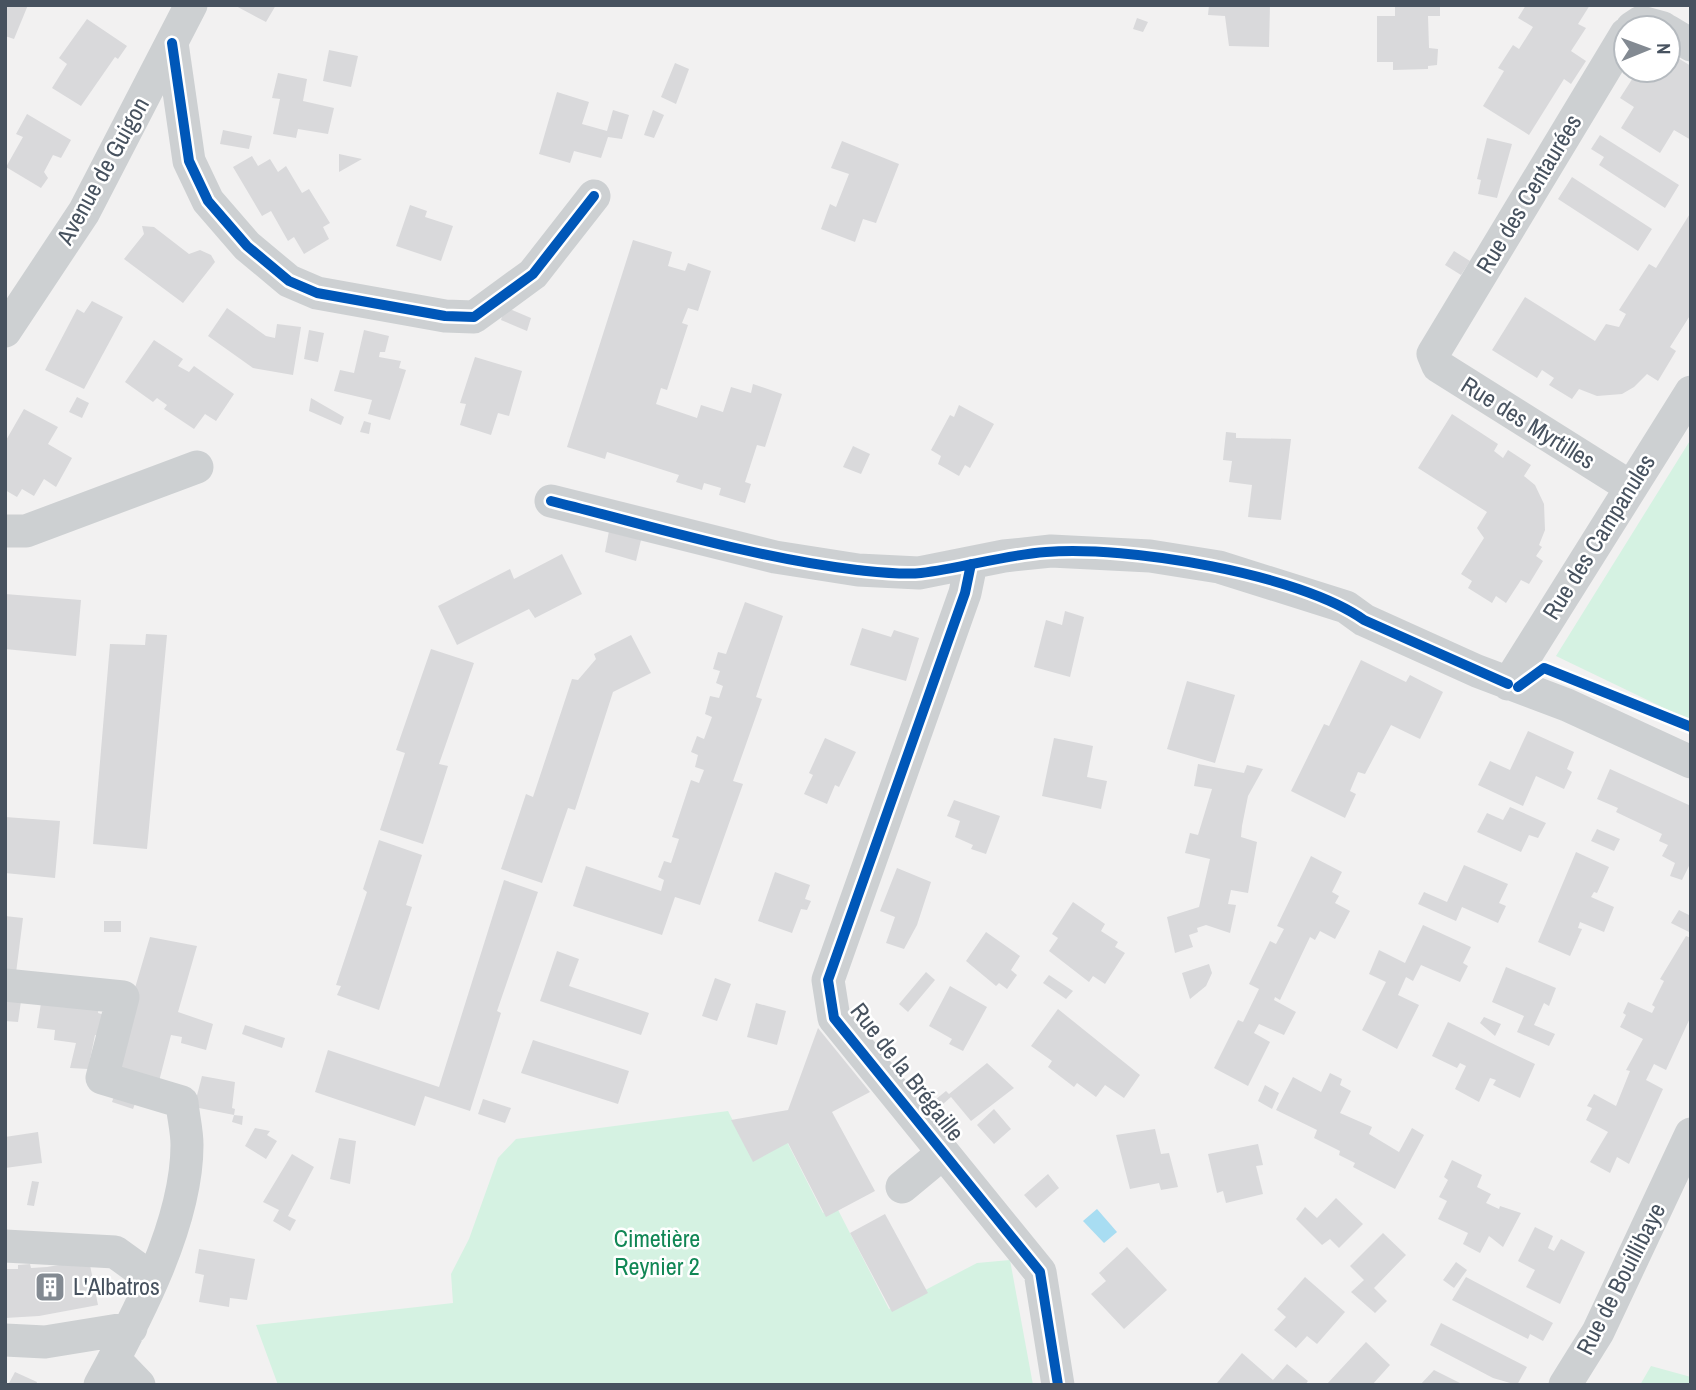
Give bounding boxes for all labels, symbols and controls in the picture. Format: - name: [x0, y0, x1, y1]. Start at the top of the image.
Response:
- north arrow: [1612, 14, 1682, 84]
- text: N: [1651, 43, 1677, 55]
- street label: Avenue de Guigon: [48, 91, 156, 251]
- street label: Rue des Centaurées: [1468, 108, 1588, 279]
- street label: Rue des Myrtilles: [1456, 368, 1601, 476]
- street label: Rue des Campanules: [1534, 448, 1662, 625]
- street label: Rue de la Brégaille: [844, 996, 972, 1147]
- street label: Rue de Bouillibaye: [1568, 1197, 1672, 1360]
- park label: Cimetière Reynier 2: [614, 1222, 700, 1282]
- building icon: L'Albatros: [33, 1270, 67, 1304]
- place label: L'Albatros: [73, 1270, 160, 1302]

